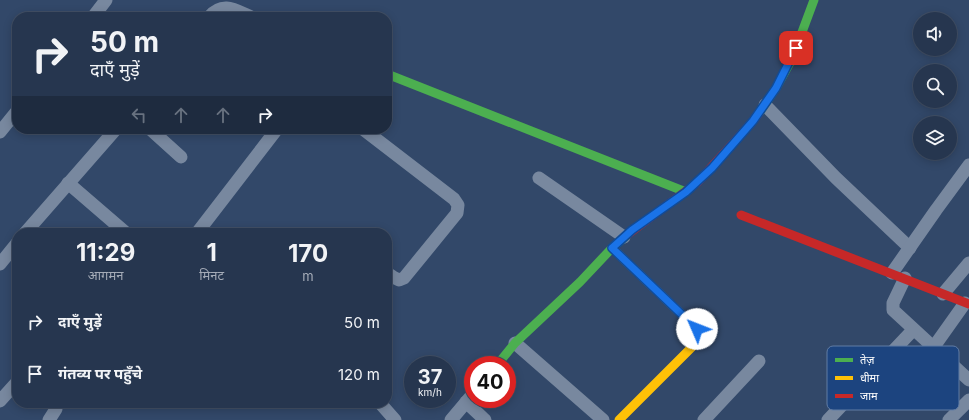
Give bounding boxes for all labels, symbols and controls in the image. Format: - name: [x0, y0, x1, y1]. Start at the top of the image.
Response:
- map controls: [913, 12, 957, 160]
- button: sound: [913, 12, 957, 56]
- text: 50 m: [90, 25, 159, 59]
- icon: right: [24, 28, 76, 80]
- pin: [779, 31, 813, 65]
- icon: arrive: [785, 37, 807, 59]
- text: दाएँ मुड़ें: [90, 59, 140, 80]
- button: search: [913, 64, 957, 108]
- icon: left: [128, 104, 150, 126]
- icon: ahead: [170, 104, 192, 126]
- icon: ahead: [212, 104, 234, 126]
- icon: right: [254, 104, 276, 126]
- button: layers: [913, 116, 957, 160]
- text: 11:29: [76, 238, 135, 267]
- text: 1: [206, 238, 217, 267]
- text: 170: [288, 239, 328, 268]
- text: आगमन: [88, 267, 123, 283]
- text: मिनट: [199, 267, 224, 283]
- text: m: [302, 268, 314, 284]
- position arrow: [676, 308, 718, 350]
- icon: right: [24, 311, 46, 333]
- text: दाएँ मुड़ें: [58, 312, 102, 331]
- text: 50 m: [344, 313, 380, 332]
- legend: [827, 346, 959, 410]
- text: तेज़: [860, 353, 875, 367]
- speed limit sign: 40: [464, 356, 516, 408]
- icon: arrive: [24, 363, 46, 385]
- text: गंतव्य पर पहुँचे: [58, 364, 142, 383]
- text: 120 m: [338, 365, 380, 384]
- text: 37: [418, 365, 442, 389]
- text: धीमा: [860, 371, 879, 385]
- text: km/h: [418, 386, 442, 398]
- text: जाम: [860, 389, 878, 403]

